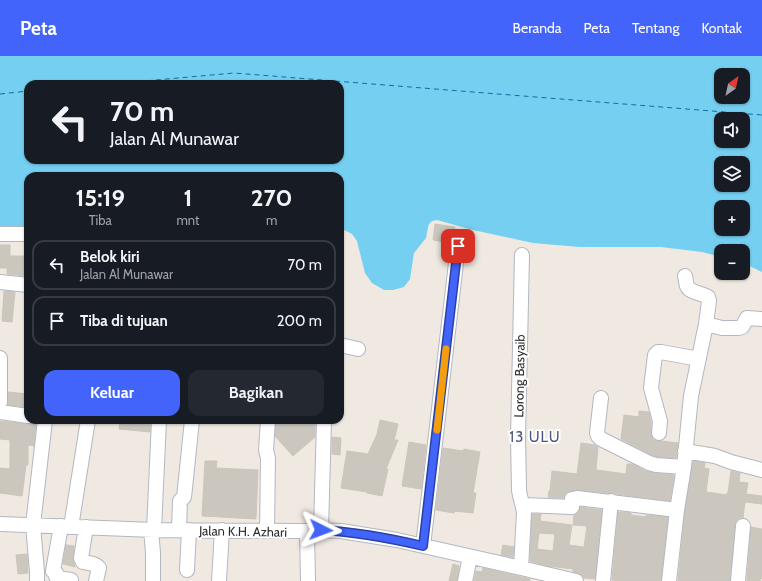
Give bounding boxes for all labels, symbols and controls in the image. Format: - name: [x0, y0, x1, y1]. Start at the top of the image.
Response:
- text: Peta: [20, 17, 57, 40]
- text: Beranda: [513, 19, 562, 37]
- text: Peta: [584, 19, 610, 37]
- text: Tentang: [632, 19, 679, 37]
- text: Kontak: [701, 19, 742, 37]
- north arrow: [714, 68, 750, 104]
- map controls: [714, 68, 750, 280]
- text: 70 m: [110, 94, 174, 128]
- icon: left: [44, 96, 96, 148]
- button: sound: [714, 112, 750, 148]
- text: Jalan Al Munawar: [110, 128, 239, 150]
- button: layers: [714, 156, 750, 192]
- text: 15:19: [75, 183, 125, 212]
- text: 1: [183, 183, 192, 212]
- text: 270: [251, 183, 293, 212]
- button: +: [714, 200, 750, 236]
- text: Tiba: [89, 212, 112, 228]
- text: mnt: [176, 212, 199, 228]
- text: m: [266, 212, 277, 228]
- pin: [441, 229, 475, 263]
- icon: arrive: [447, 235, 469, 257]
- button: −: [714, 244, 750, 280]
- text: Belok kiri: [80, 248, 140, 266]
- icon: left: [46, 254, 68, 276]
- text: 70 m: [288, 256, 322, 274]
- text: Jalan Al Munawar: [80, 266, 173, 282]
- icon: arrive: [46, 310, 68, 332]
- text: Tiba di tujuan: [80, 312, 168, 330]
- text: 200 m: [277, 312, 322, 330]
- street label: Lorong Basyaib: [510, 334, 528, 418]
- button: Keluar: [44, 370, 180, 416]
- button: Bagikan: [188, 370, 324, 416]
- district label: 13 ULU: [509, 428, 561, 446]
- position arrow: [300, 509, 342, 551]
- street label: Jalan K.H. Azhari: [198, 522, 287, 540]

